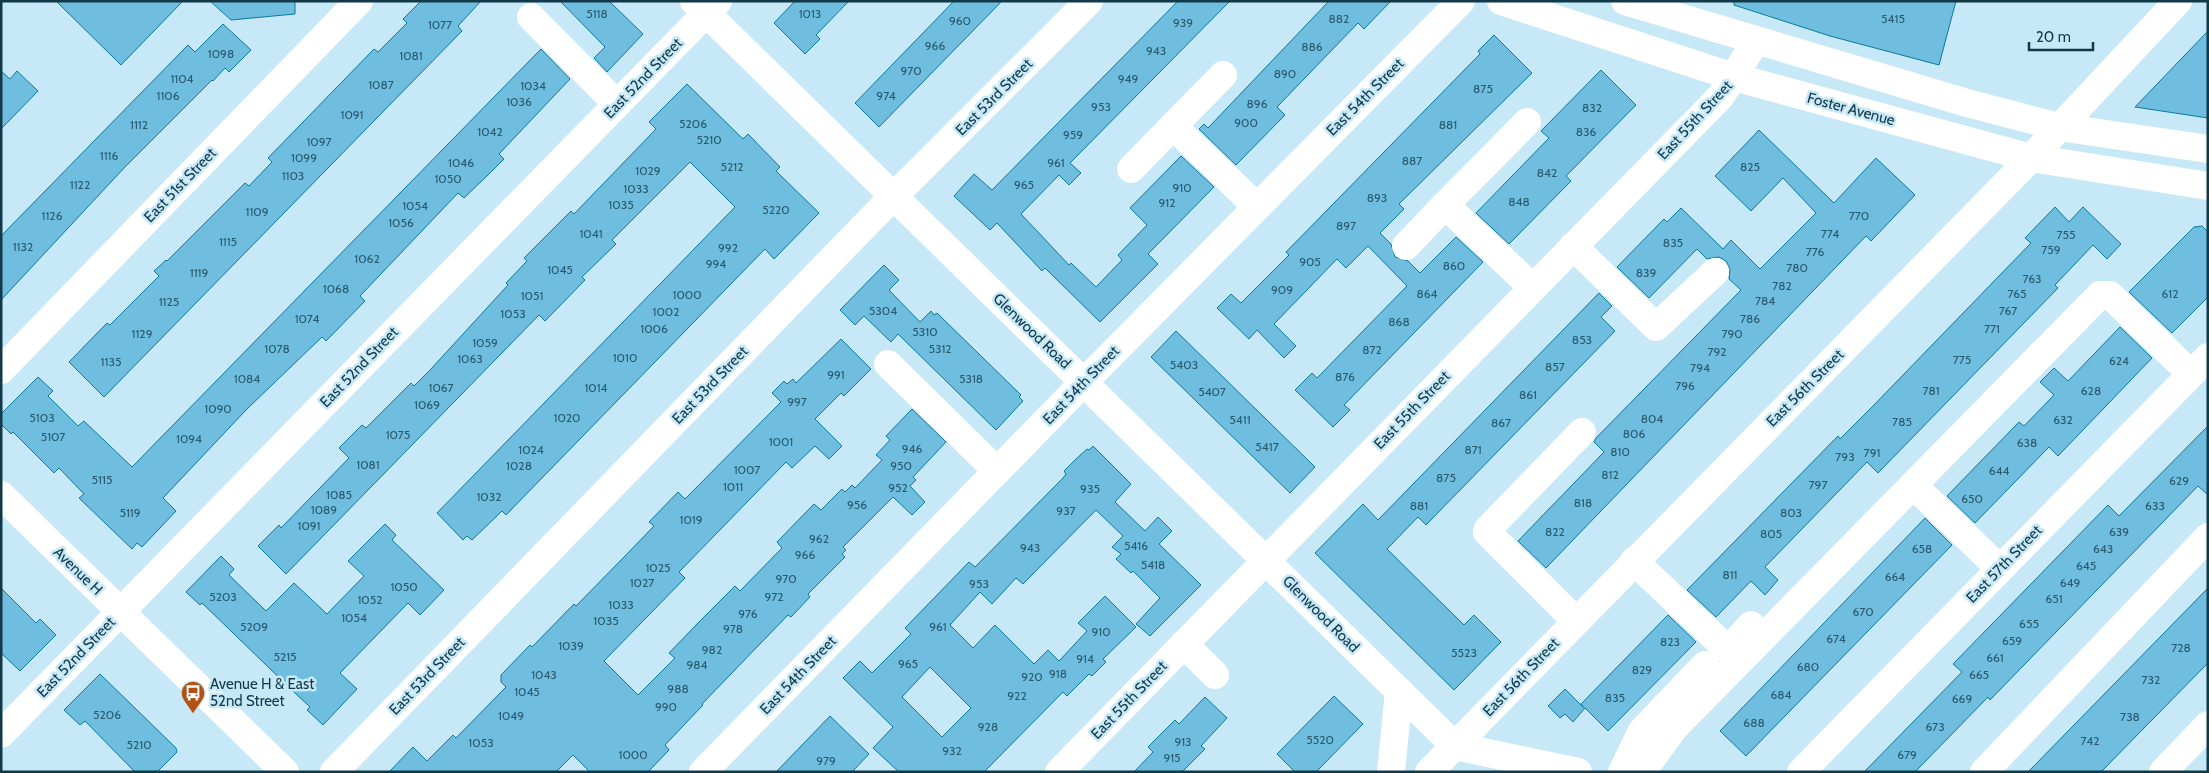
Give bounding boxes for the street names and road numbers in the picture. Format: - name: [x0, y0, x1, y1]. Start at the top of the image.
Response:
- street label: East 52nd Street: [600, 34, 686, 122]
- street label: East 53rd Street: [952, 55, 1036, 139]
- street label: East 54th Street: [1323, 55, 1407, 139]
- street label: East 55th Street: [1654, 77, 1736, 163]
- street label: Foster Avenue: [1805, 89, 1897, 129]
- street label: East 51st Street: [140, 144, 220, 226]
- street label: Glenwood Road: [989, 289, 1075, 373]
- street label: East 52nd Street: [316, 323, 402, 411]
- street label: East 53rd Street: [668, 342, 752, 428]
- street label: East 54th Street: [1039, 342, 1123, 428]
- street label: East 56th Street: [1763, 346, 1847, 430]
- street label: East 55th Street: [1370, 367, 1454, 453]
- street label: East 57th Street: [1962, 521, 2046, 607]
- street label: Avenue H: [50, 543, 106, 599]
- street label: Glenwood Road: [1279, 572, 1363, 656]
- street label: East 52nd Street: [33, 613, 119, 701]
- street label: East 54th Street: [756, 632, 840, 718]
- street label: East 53rd Street: [385, 633, 469, 719]
- street label: East 56th Street: [1479, 634, 1563, 720]
- street label: East 55th Street: [1087, 657, 1171, 743]

